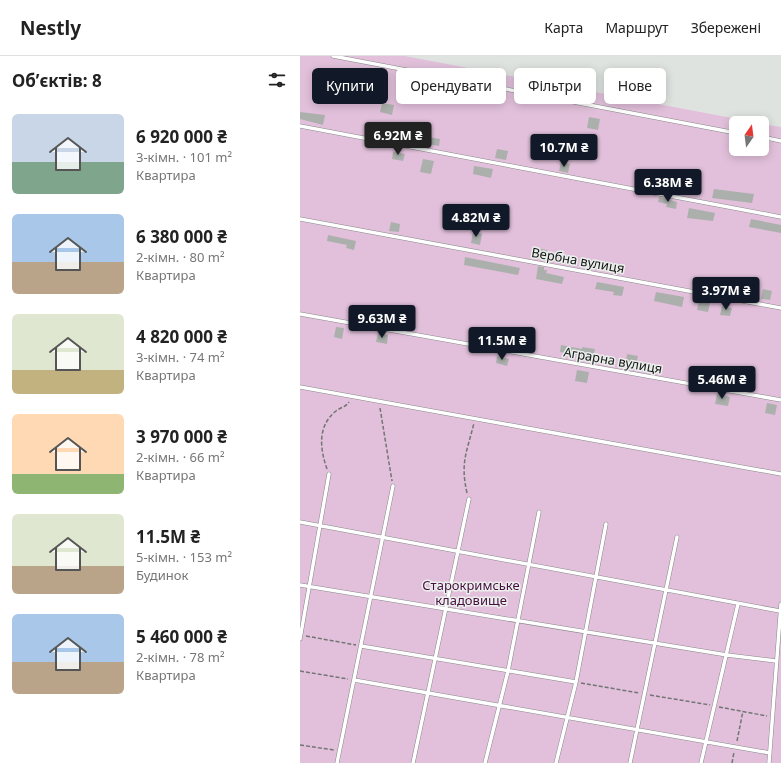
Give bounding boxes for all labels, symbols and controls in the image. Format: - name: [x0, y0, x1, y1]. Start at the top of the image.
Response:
- text: Nestly: [20, 15, 81, 41]
- text: Карта: [544, 18, 583, 37]
- text: Маршрут: [605, 18, 669, 37]
- text: Збережені: [691, 18, 761, 37]
- chip: Купити: [312, 68, 388, 104]
- chip: Орендувати: [396, 68, 506, 104]
- chip: Фільтри: [514, 68, 596, 104]
- chip: Нове: [604, 68, 666, 104]
- text: Об’єктів: 8: [12, 69, 102, 92]
- icon: filters: [266, 69, 288, 91]
- north arrow: [729, 116, 769, 156]
- map controls: [729, 116, 769, 156]
- pin: 6.92M ₴: [361, 122, 435, 156]
- text: 6 920 000 ₴: [136, 125, 227, 148]
- text: 6.92M ₴: [373, 126, 423, 144]
- icon: home: [44, 130, 92, 178]
- pin: 10.7M ₴: [527, 134, 601, 168]
- text: 10.7M ₴: [539, 138, 589, 156]
- text: 3-кімн. · 101 m²: [136, 148, 232, 166]
- text: Квартира: [136, 166, 196, 184]
- pin: 6.38M ₴: [631, 169, 705, 203]
- text: 6.38M ₴: [643, 173, 693, 191]
- pin: 4.82M ₴: [439, 204, 513, 238]
- text: 4.82M ₴: [451, 208, 501, 226]
- text: 6 380 000 ₴: [136, 225, 227, 248]
- icon: home: [44, 230, 92, 278]
- street label: Вербна вулиця: [530, 243, 626, 277]
- text: 2-кімн. · 80 m²: [136, 248, 225, 266]
- text: Квартира: [136, 266, 196, 284]
- pin: 3.97M ₴: [689, 277, 763, 311]
- text: 3.97M ₴: [701, 281, 751, 299]
- pin: 9.63M ₴: [345, 305, 419, 339]
- text: 9.63M ₴: [357, 309, 407, 327]
- text: 4 820 000 ₴: [136, 325, 227, 348]
- pin: 11.5M ₴: [465, 327, 539, 361]
- icon: home: [44, 330, 92, 378]
- text: 11.5M ₴: [477, 331, 527, 349]
- street label: Аграрна вулиця: [562, 342, 664, 378]
- text: 3-кімн. · 74 m²: [136, 348, 225, 366]
- text: Квартира: [136, 366, 196, 384]
- pin: 5.46M ₴: [685, 366, 759, 400]
- text: 5.46M ₴: [697, 370, 747, 388]
- text: 3 970 000 ₴: [136, 425, 227, 448]
- icon: home: [44, 430, 92, 478]
- text: 2-кімн. · 66 m²: [136, 448, 225, 466]
- text: Квартира: [136, 466, 196, 484]
- text: 11.5M ₴: [136, 525, 200, 548]
- icon: home: [44, 530, 92, 578]
- text: 5-кімн. · 153 m²: [136, 548, 232, 566]
- text: Будинок: [136, 566, 188, 584]
- park label: Старокримське кладовище: [422, 576, 520, 609]
- text: 5 460 000 ₴: [136, 625, 227, 648]
- icon: home: [44, 630, 92, 678]
- text: 2-кімн. · 78 m²: [136, 648, 225, 666]
- text: Квартира: [136, 666, 196, 684]

